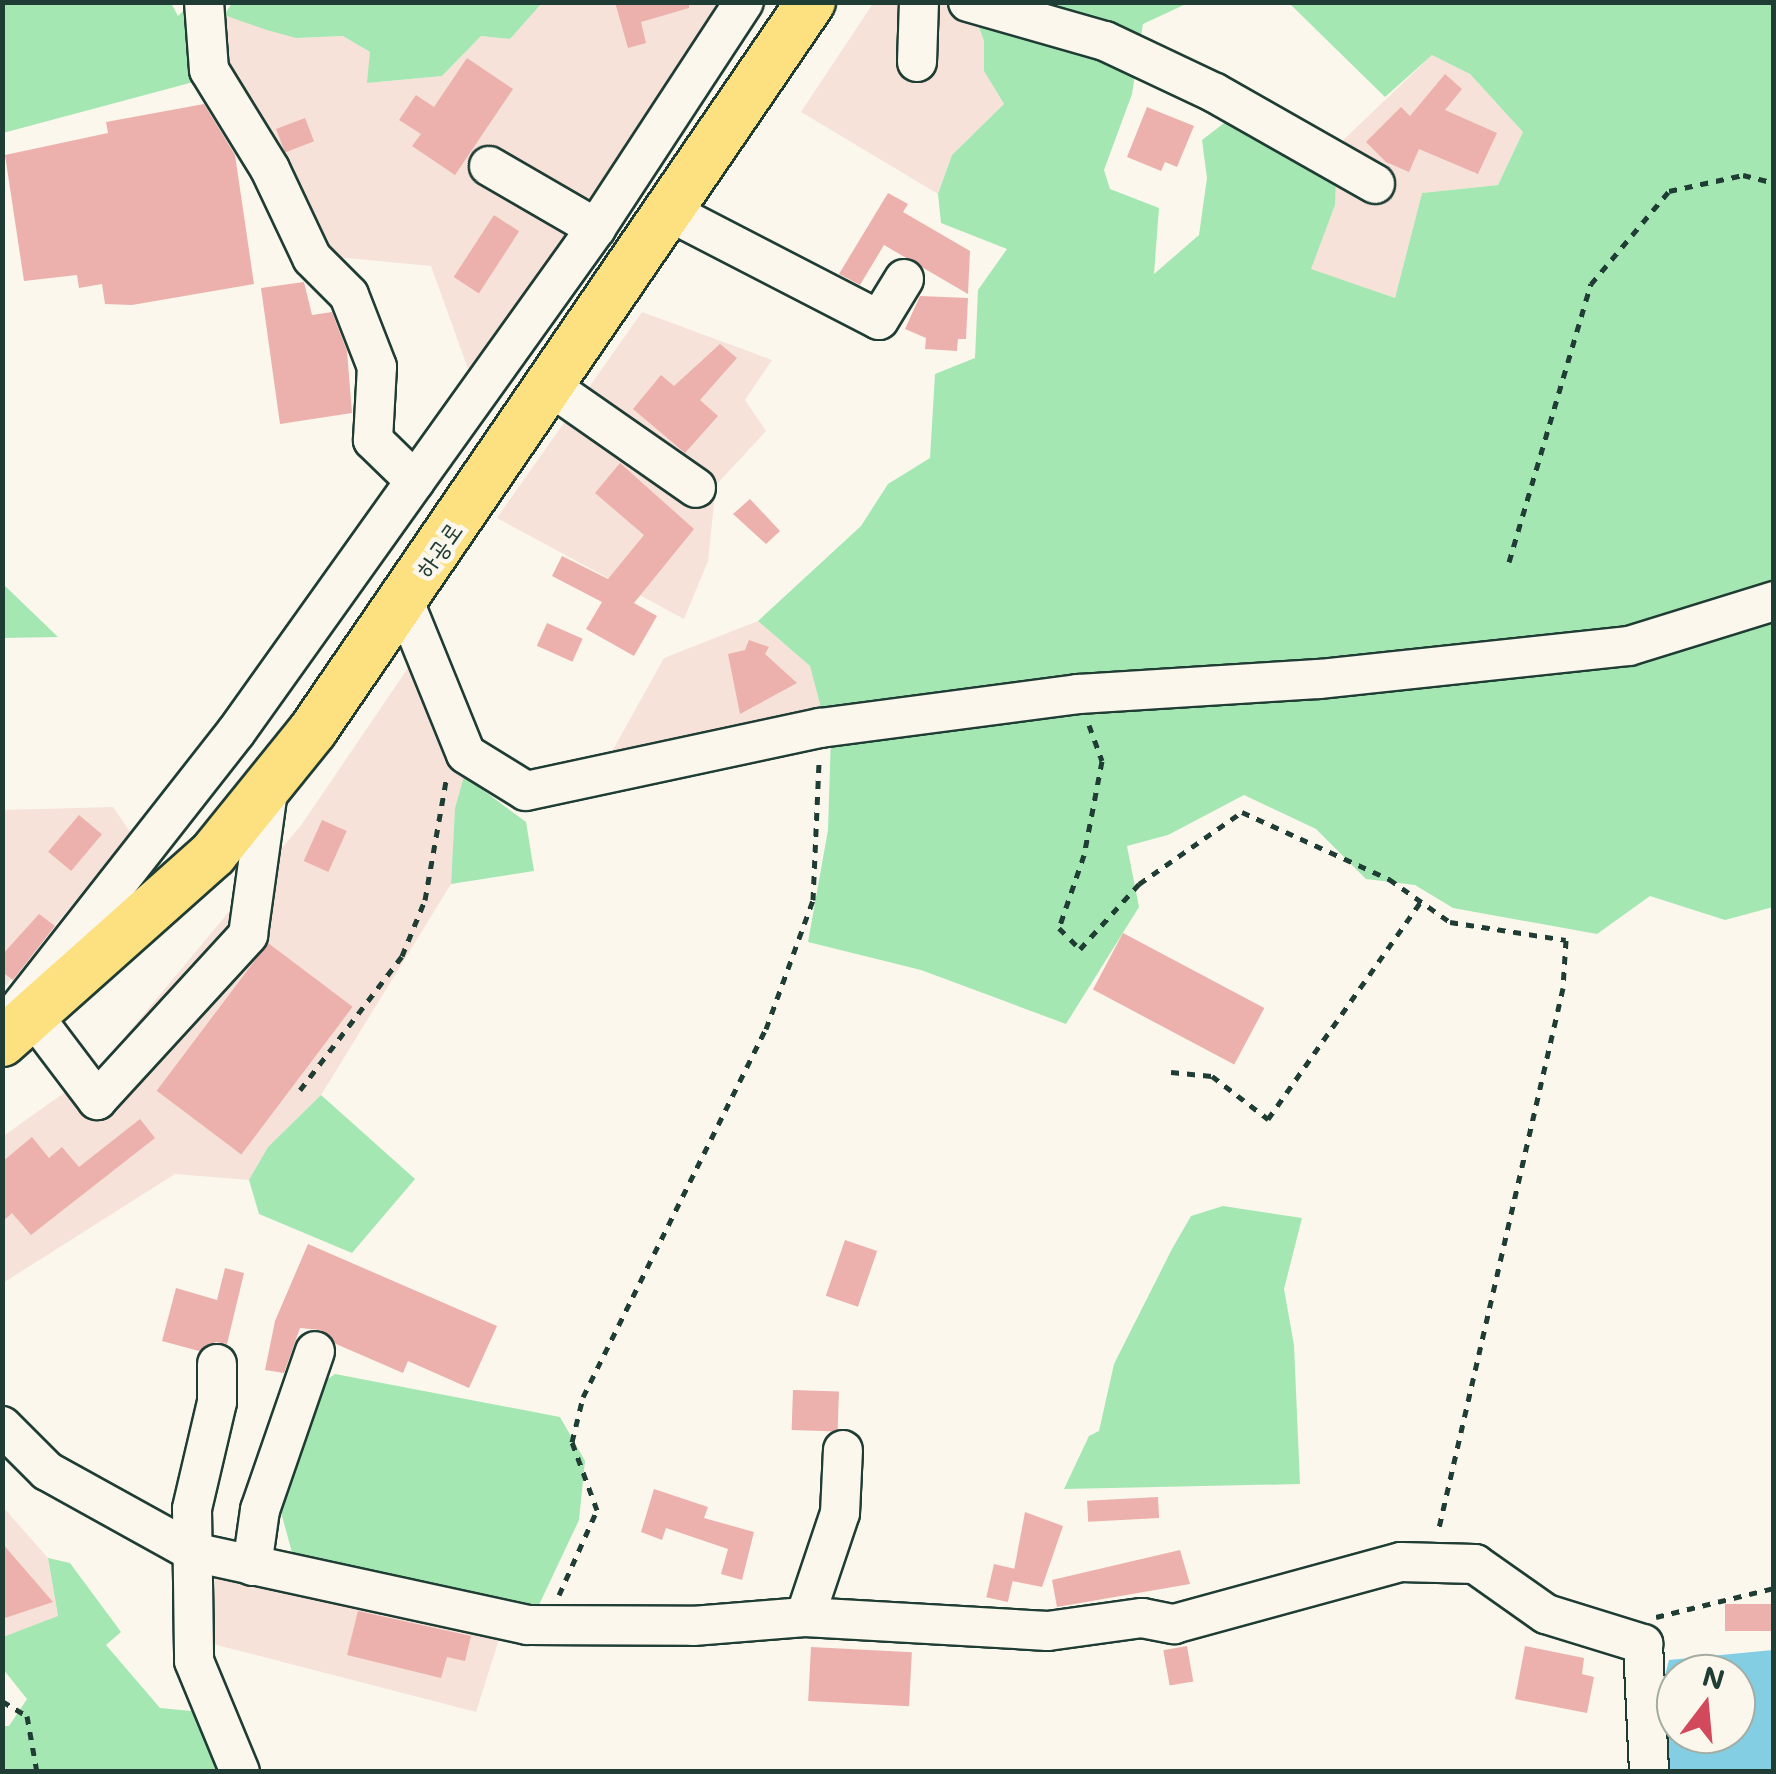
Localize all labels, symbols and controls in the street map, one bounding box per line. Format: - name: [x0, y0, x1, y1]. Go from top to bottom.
- street label: 하공로: [408, 516, 468, 582]
- north arrow: [1656, 1654, 1756, 1754]
- text: N: [1699, 1657, 1729, 1697]

